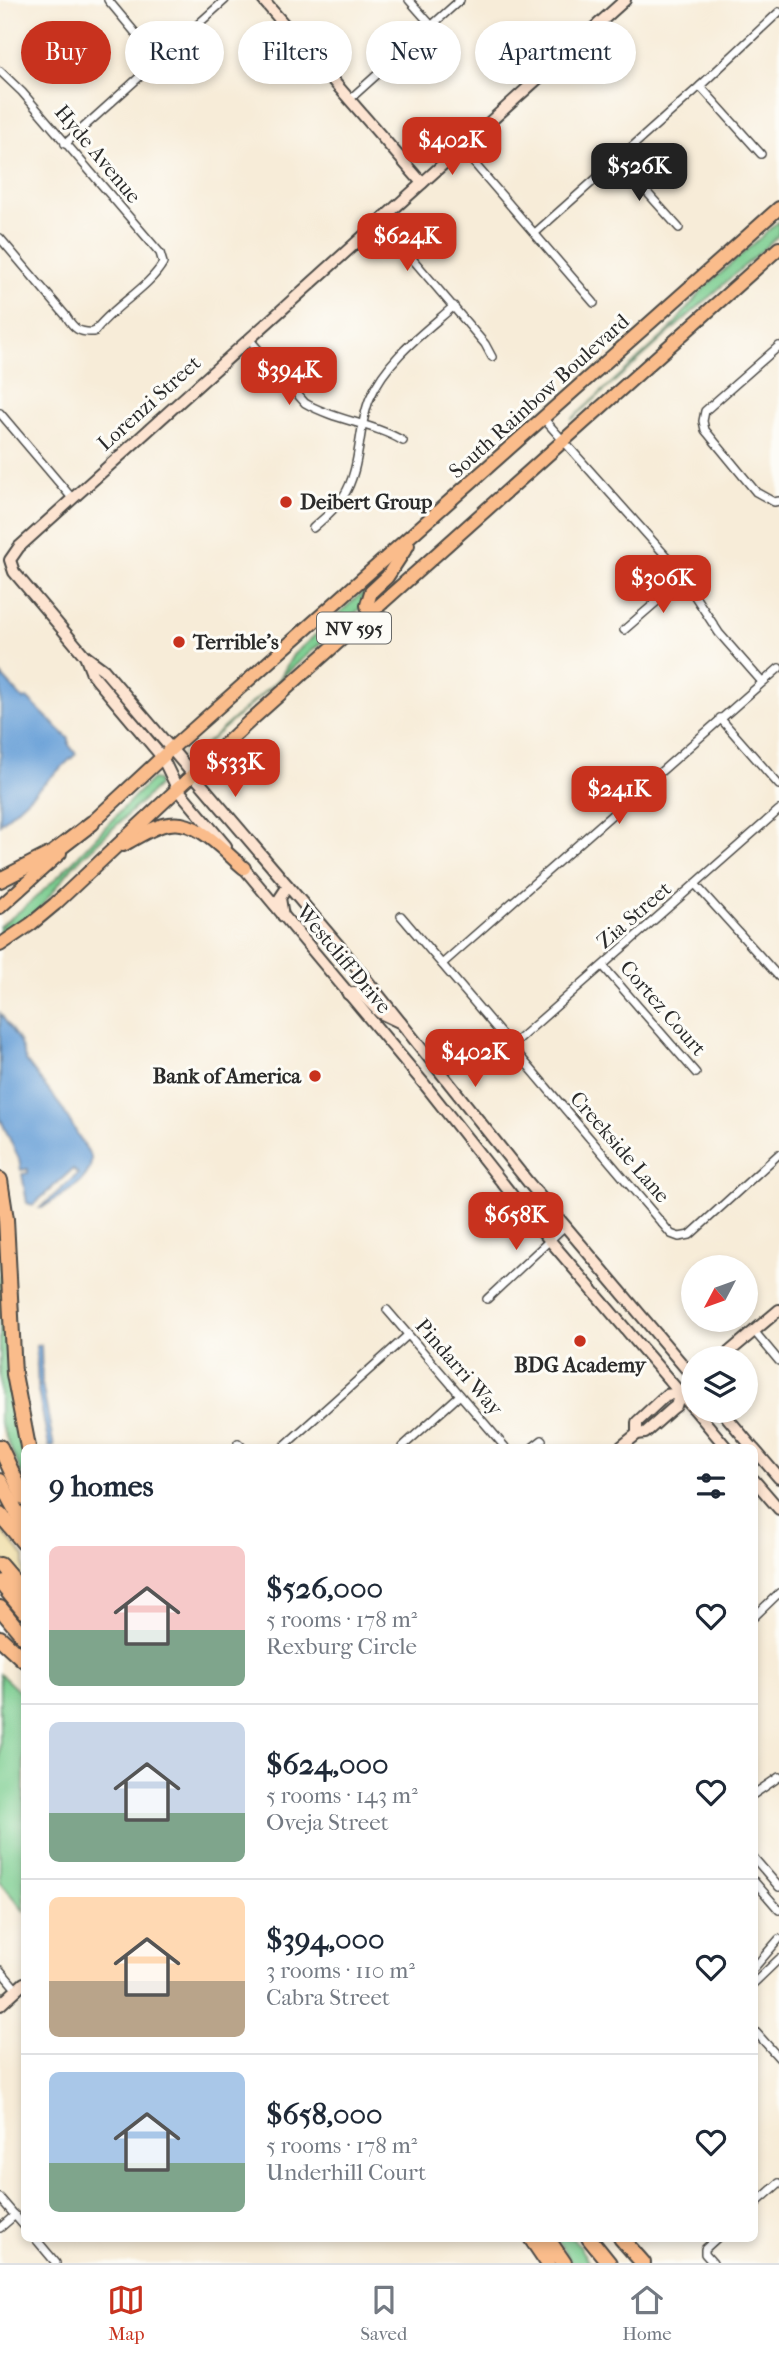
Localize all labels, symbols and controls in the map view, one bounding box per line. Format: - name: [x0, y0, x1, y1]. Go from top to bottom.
- chip: Buy: [21, 21, 111, 84]
- chip: Rent: [125, 21, 224, 84]
- chip: Filters: [238, 21, 352, 84]
- chip: New: [366, 21, 461, 84]
- chip: Apartment: [475, 21, 636, 84]
- street label: Hyde Avenue: [50, 100, 146, 208]
- pin: $402K: [403, 118, 501, 177]
- text: $402K: [418, 126, 486, 153]
- pin: $526K: [590, 144, 688, 203]
- text: $526K: [607, 152, 671, 179]
- pin: $624K: [358, 214, 456, 273]
- text: $624K: [373, 222, 441, 249]
- street label: South Rainbow Boulevard: [444, 308, 634, 483]
- pin: $394K: [240, 348, 338, 407]
- street label: Lorenzi Street: [93, 350, 206, 455]
- text: $394K: [257, 356, 321, 383]
- place label: Deibert Group: [300, 490, 433, 514]
- marker: Deibert Group: [278, 494, 294, 510]
- pin: $306K: [614, 556, 712, 615]
- text: $306K: [631, 564, 695, 591]
- road number: NV 595: [317, 612, 391, 643]
- place label: Terrible's: [192, 630, 279, 654]
- marker: Terrible's: [171, 634, 187, 650]
- pin: $533K: [186, 740, 284, 799]
- text: $533K: [206, 748, 264, 775]
- pin: $241K: [570, 766, 668, 826]
- text: $241K: [588, 775, 651, 802]
- street label: Zia Street: [592, 876, 676, 954]
- street label: Westcliff Drive: [291, 899, 396, 1018]
- street label: Cortez Court: [615, 955, 711, 1061]
- pin: $402K: [426, 1030, 524, 1089]
- text: $402K: [441, 1038, 509, 1065]
- place label: Bank of America: [153, 1064, 302, 1088]
- marker: Bank of America: [307, 1068, 323, 1084]
- street label: Creekside Lane: [565, 1087, 675, 1207]
- pin: $658K: [467, 1192, 565, 1252]
- text: $658K: [484, 1201, 548, 1228]
- north arrow: [681, 1255, 758, 1332]
- map controls: [681, 1255, 758, 1423]
- street label: Pindarri Way: [410, 1314, 508, 1421]
- marker: BDG Academy: [572, 1333, 588, 1349]
- button: layers: [681, 1346, 758, 1423]
- place label: BDG Academy: [514, 1353, 648, 1377]
- icon: filters: [692, 1467, 730, 1505]
- text: 9 homes: [49, 1469, 154, 1504]
- text: $526,000: [266, 1571, 383, 1606]
- icon: home: [105, 1574, 189, 1658]
- icon: heart: [692, 1597, 730, 1635]
- text: 5 rooms · 178 m²: [266, 1606, 417, 1633]
- text: Rexburg Circle: [266, 1633, 417, 1660]
- text: $624,000: [266, 1747, 389, 1782]
- icon: home: [105, 1750, 189, 1834]
- icon: heart: [692, 1773, 730, 1811]
- text: 5 rooms · 143 m²: [266, 1782, 418, 1809]
- text: Oveja Street: [266, 1809, 389, 1836]
- text: $394,000: [266, 1922, 385, 1957]
- icon: home: [105, 1925, 189, 2009]
- icon: heart: [692, 1948, 730, 1986]
- text: 3 rooms · 110 m²: [266, 1957, 415, 1984]
- text: Cabra Street: [266, 1984, 390, 2011]
- text: $658,000: [266, 2097, 383, 2132]
- icon: home: [105, 2100, 189, 2184]
- icon: heart: [692, 2123, 730, 2161]
- text: 5 rooms · 178 m²: [266, 2132, 417, 2159]
- text: Underhill Court: [266, 2159, 426, 2186]
- tab: Map: [107, 2281, 145, 2345]
- tab: Saved: [360, 2281, 407, 2345]
- tab: Home: [622, 2281, 672, 2345]

